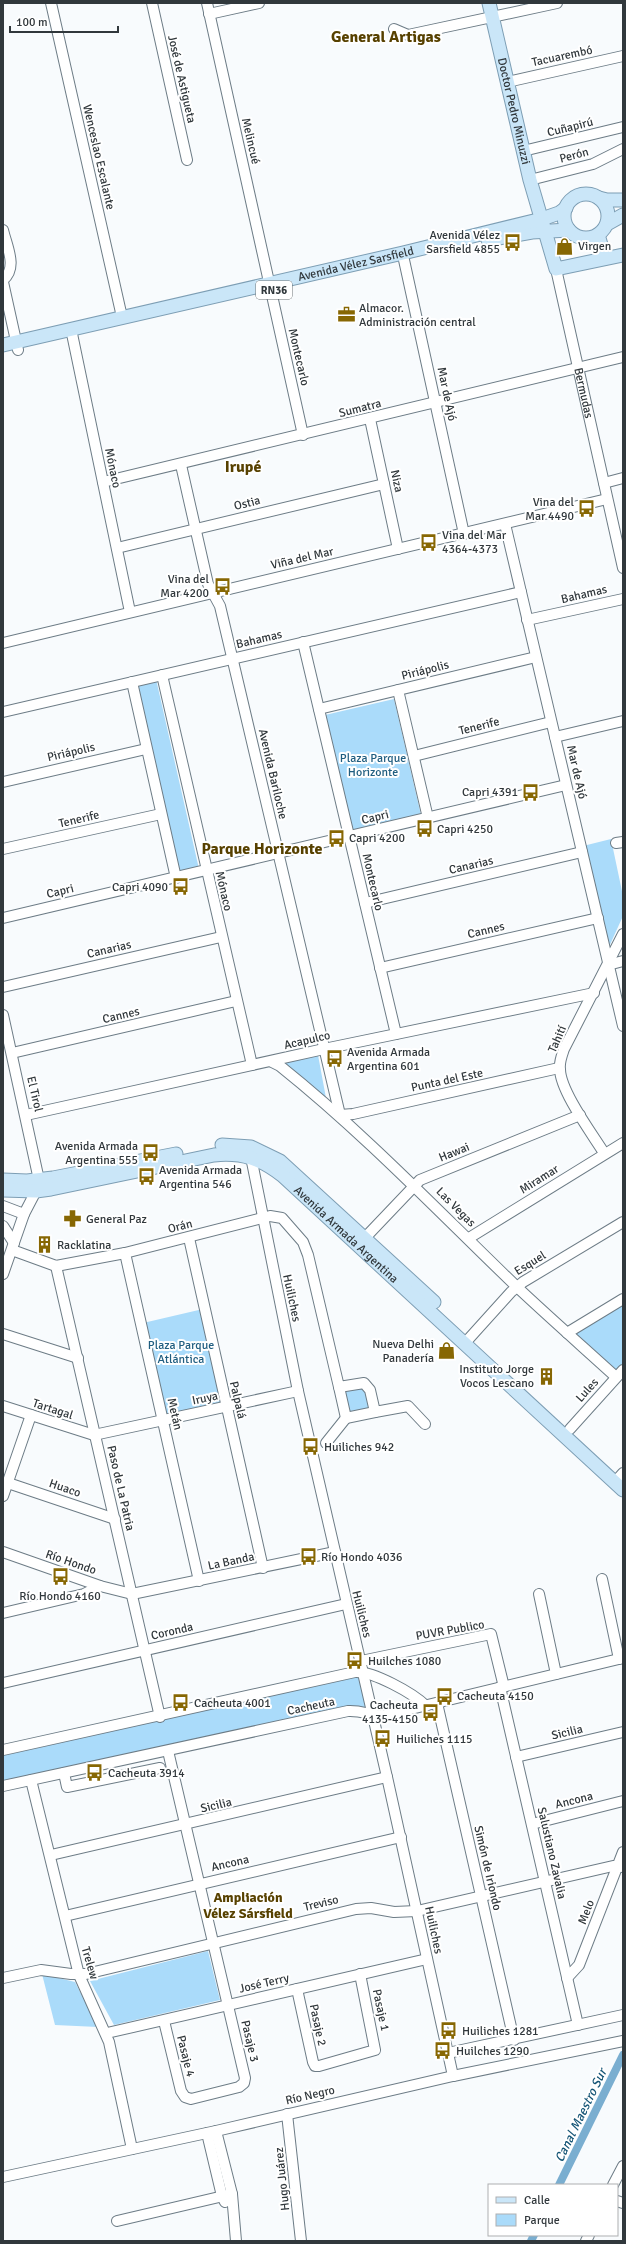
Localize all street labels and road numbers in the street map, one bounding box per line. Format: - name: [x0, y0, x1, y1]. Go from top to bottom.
- street label: José de Astigueta: [164, 34, 199, 125]
- street label: Tacuarembó: [530, 43, 594, 70]
- street label: Doctor Pedro Minuzzi: [494, 56, 533, 166]
- street label: Wenceslao Escalante: [79, 103, 118, 211]
- street label: Cuñapirú: [546, 115, 595, 140]
- street label: Melincué: [238, 116, 263, 166]
- street label: Perón: [558, 144, 590, 167]
- street label: Avenida Vélez Sarsfield: [297, 244, 415, 285]
- road number: RN36: [256, 281, 292, 299]
- street label: Montecarlo: [285, 327, 312, 387]
- street label: Mar de Ajó: [433, 366, 460, 422]
- street label: Bermudas: [570, 366, 596, 420]
- street label: Sumatra: [337, 396, 383, 421]
- street label: Mónaco: [101, 447, 124, 489]
- street label: Niza: [387, 468, 406, 494]
- street label: Ostia: [232, 493, 262, 514]
- street label: Viña del Mar: [269, 544, 336, 573]
- street label: Bahamas: [560, 582, 609, 607]
- street label: Bahamas: [235, 627, 284, 652]
- street label: Piriápolis: [400, 657, 451, 684]
- street label: Tenerife: [457, 714, 501, 739]
- street label: Avenida Bariloche: [255, 727, 290, 821]
- street label: Piriápolis: [46, 740, 96, 765]
- street label: Mar de Ajó: [563, 744, 590, 800]
- street label: Capri: [360, 807, 390, 828]
- street label: Tenerife: [57, 808, 101, 831]
- street label: Montecarlo: [359, 852, 386, 912]
- street label: Canarias: [447, 853, 495, 878]
- street label: Mónaco: [212, 870, 235, 912]
- street label: Capri: [45, 881, 75, 902]
- street label: Cannes: [466, 919, 506, 942]
- street label: Canarias: [85, 937, 133, 962]
- street label: Cannes: [101, 1004, 141, 1027]
- street label: Tahití: [545, 1023, 570, 1055]
- street label: Acapulco: [282, 1028, 332, 1053]
- street label: Punta del Este: [410, 1066, 485, 1095]
- street label: El Tirol: [23, 1075, 46, 1114]
- street label: Hawai: [437, 1140, 472, 1165]
- street label: Miramar: [517, 1161, 562, 1197]
- street label: Avenida Armada Argentina: [291, 1183, 401, 1287]
- street label: Las Vegas: [433, 1184, 479, 1230]
- street label: Orán: [166, 1216, 194, 1237]
- street label: Esquel: [512, 1248, 549, 1279]
- street label: Huiliches: [279, 1273, 304, 1323]
- street label: Lules: [573, 1375, 602, 1405]
- street label: Palpalá: [226, 1380, 249, 1420]
- street label: Iruya: [191, 1388, 219, 1409]
- street label: Tartagal: [31, 1396, 76, 1423]
- street label: Metán: [164, 1397, 185, 1432]
- street label: Paso de La Patria: [103, 1444, 138, 1532]
- street label: Huaco: [47, 1476, 83, 1501]
- street label: Río Hondo: [43, 1547, 98, 1578]
- street label: La Banda: [206, 1549, 256, 1574]
- street label: Huiliches: [348, 1589, 375, 1639]
- street label: PUVR Publico: [414, 1617, 486, 1644]
- street label: Coronda: [150, 1619, 195, 1644]
- street label: Cacheuta: [286, 1694, 336, 1719]
- street label: Sicilia: [550, 1722, 584, 1743]
- street label: Ancona: [554, 1789, 595, 1812]
- street label: Sicilia: [199, 1795, 233, 1816]
- street label: Salustiano Zavalia: [534, 1806, 569, 1900]
- street label: Simón de Iriondo: [470, 1824, 505, 1912]
- street label: Ancona: [210, 1852, 250, 1875]
- street label: Treviso: [302, 1892, 340, 1915]
- street label: Melo: [575, 1898, 598, 1927]
- street label: Huiliches: [421, 1905, 446, 1955]
- street label: Trelew: [78, 1945, 101, 1982]
- street label: José Terry: [237, 1970, 291, 1997]
- street label: Pasaje 1: [369, 1988, 392, 2032]
- street label: Pasaje 2: [306, 2003, 329, 2047]
- street label: Pasaje 3: [237, 2019, 262, 2063]
- street label: Pasaje 4: [173, 2034, 198, 2079]
- street label: Río Negro: [284, 2083, 336, 2108]
- street label: Hugo Juárez: [272, 2147, 293, 2211]

